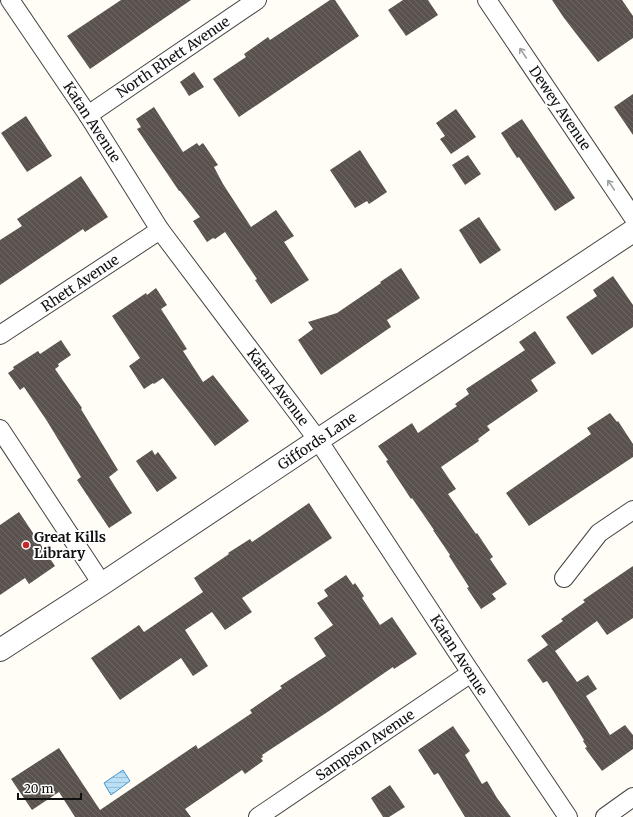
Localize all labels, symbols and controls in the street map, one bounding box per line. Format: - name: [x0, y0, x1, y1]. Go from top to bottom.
- street label: North Rhett Avenue: [113, 12, 233, 102]
- one-way arrow: [519, 48, 527, 59]
- street label: Dewey Avenue: [525, 62, 595, 154]
- street label: Katan Avenue: [59, 78, 125, 166]
- one-way arrow: [607, 179, 615, 190]
- street label: Rhett Avenue: [38, 250, 122, 316]
- street label: Katan Avenue: [243, 345, 313, 429]
- street label: Giffords Lane: [274, 408, 360, 474]
- place label: Great Kills Library: [34, 528, 106, 562]
- marker: Great Kills Library: [21, 540, 31, 550]
- street label: Katan Avenue: [426, 611, 492, 699]
- street label: Sampson Avenue: [312, 705, 418, 785]
- scale bar: [18, 775, 81, 801]
- text: 20 m: [24, 781, 53, 796]

